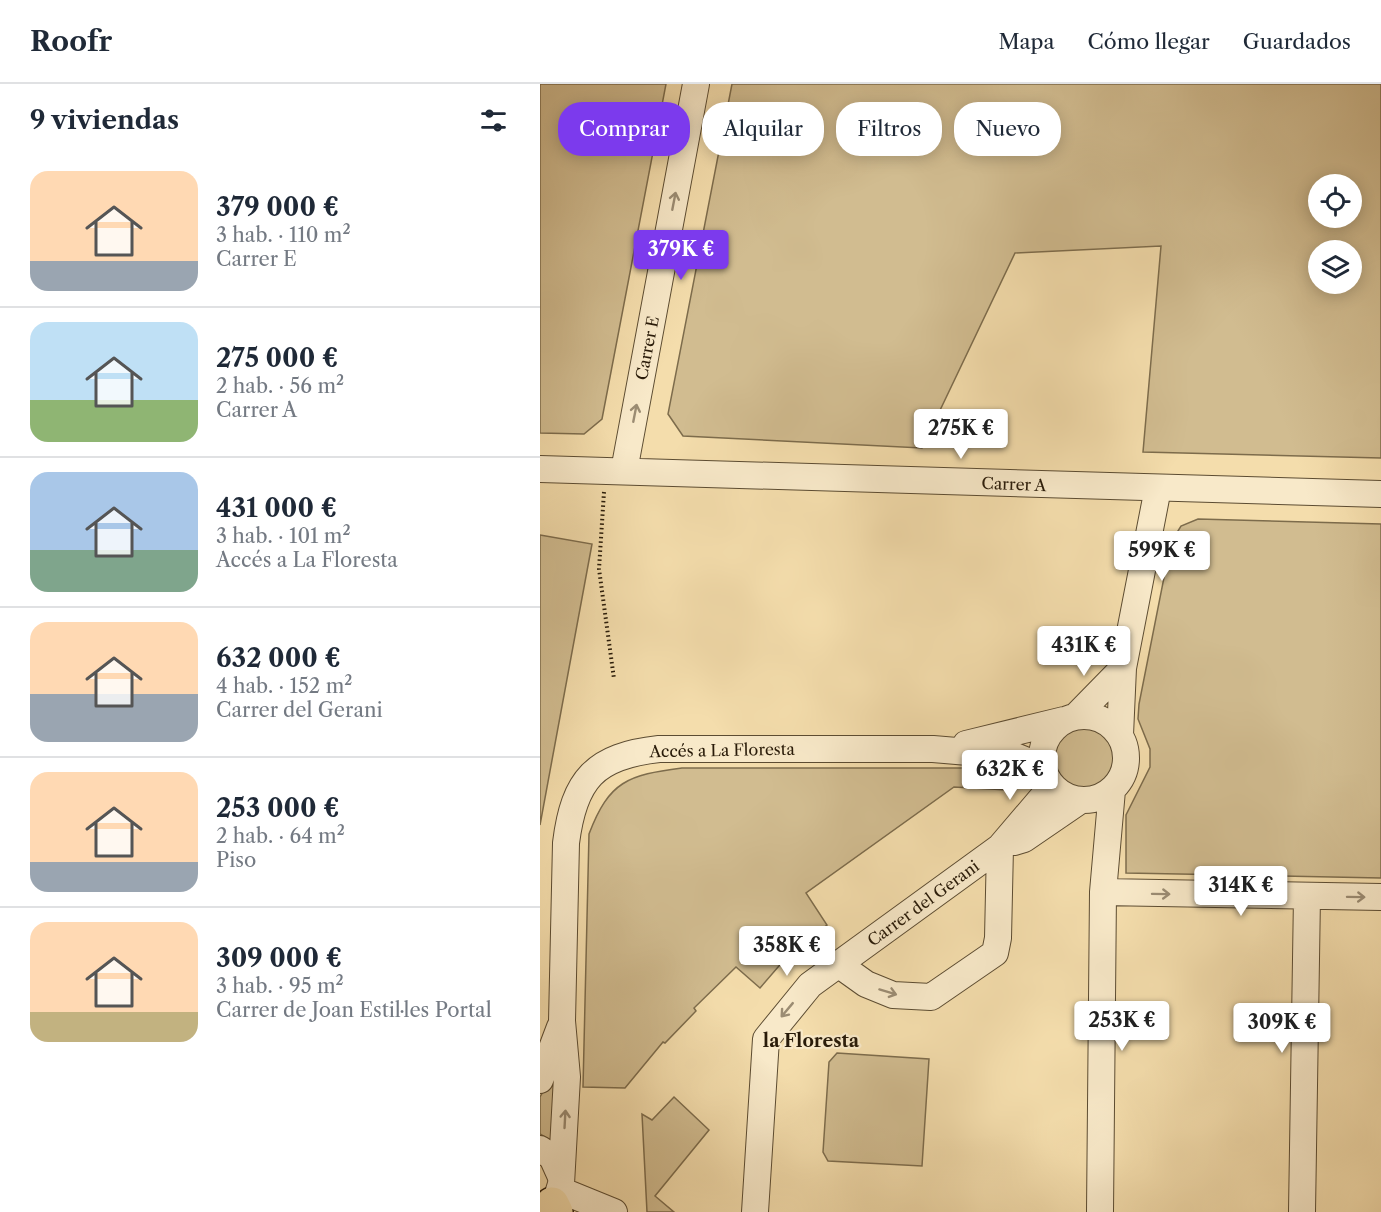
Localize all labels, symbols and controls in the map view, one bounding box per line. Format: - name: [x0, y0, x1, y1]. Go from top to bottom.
- text: Roofr: [30, 24, 112, 58]
- text: Mapa: [998, 29, 1055, 54]
- text: Cómo llegar: [1088, 29, 1210, 54]
- text: Guardados: [1243, 29, 1351, 54]
- chip: Comprar: [558, 102, 690, 156]
- chip: Alquilar: [702, 102, 824, 156]
- chip: Filtros: [836, 102, 942, 156]
- chip: Nuevo: [954, 102, 1061, 156]
- text: 9 viviendas: [30, 104, 179, 136]
- icon: filters: [477, 104, 510, 137]
- map controls: [1308, 174, 1362, 294]
- button: locate: [1308, 174, 1362, 228]
- text: 379 000 €: [216, 191, 339, 223]
- one-way arrow: [669, 192, 680, 211]
- icon: home: [78, 195, 150, 267]
- text: 3 hab. · 110 m²: [216, 223, 351, 247]
- pin: 379K €: [632, 230, 730, 281]
- text: 379K €: [648, 237, 714, 261]
- button: layers: [1308, 240, 1362, 294]
- text: Carrer E: [216, 247, 297, 271]
- street label: Carrer E: [631, 314, 663, 382]
- text: 275 000 €: [216, 342, 338, 374]
- icon: home: [78, 346, 150, 418]
- text: 2 hab. · 56 m²: [216, 374, 344, 398]
- text: Carrer A: [216, 398, 297, 422]
- one-way arrow: [630, 404, 641, 424]
- pin: 275K €: [912, 409, 1010, 460]
- text: 275K €: [928, 416, 994, 440]
- street label: Carrer A: [981, 473, 1048, 495]
- text: 431 000 €: [216, 492, 337, 524]
- icon: home: [78, 496, 150, 568]
- text: 3 hab. · 101 m²: [216, 524, 351, 548]
- pin: 599K €: [1113, 531, 1211, 582]
- text: 599K €: [1128, 538, 1196, 562]
- text: Accés a La Floresta: [216, 548, 398, 572]
- pin: 431K €: [1035, 626, 1133, 677]
- text: 431K €: [1051, 633, 1117, 657]
- text: 632 000 €: [216, 642, 341, 674]
- icon: home: [78, 646, 150, 718]
- text: 4 hab. · 152 m²: [216, 674, 352, 698]
- text: Carrer del Gerani: [216, 698, 383, 722]
- street label: Accés a La Floresta: [648, 739, 795, 761]
- pin: 632K €: [961, 750, 1059, 801]
- text: 632K €: [976, 757, 1044, 781]
- text: 253 000 €: [216, 792, 340, 824]
- icon: home: [78, 796, 150, 868]
- text: 2 hab. · 64 m²: [216, 824, 345, 848]
- text: Piso: [216, 848, 256, 872]
- street label: Carrer del Gerani: [863, 856, 983, 950]
- pin: 314K €: [1192, 866, 1290, 917]
- text: 314K €: [1208, 873, 1274, 897]
- one-way arrow: [1150, 888, 1170, 899]
- one-way arrow: [1345, 891, 1365, 903]
- pin: 358K €: [738, 926, 836, 977]
- text: 358K €: [753, 933, 821, 957]
- text: 309 000 €: [216, 942, 342, 974]
- icon: home: [78, 946, 150, 1018]
- text: 3 hab. · 95 m²: [216, 974, 344, 998]
- one-way arrow: [879, 987, 898, 998]
- text: Carrer de Joan Estil·les Portal: [216, 998, 492, 1022]
- pin: 253K €: [1073, 1001, 1171, 1052]
- one-way arrow: [780, 1002, 794, 1017]
- pin: 309K €: [1233, 1003, 1331, 1054]
- text: 253K €: [1088, 1008, 1156, 1032]
- text: 309K €: [1247, 1010, 1317, 1034]
- district label: la Floresta: [763, 1030, 860, 1052]
- one-way arrow: [559, 1110, 570, 1129]

